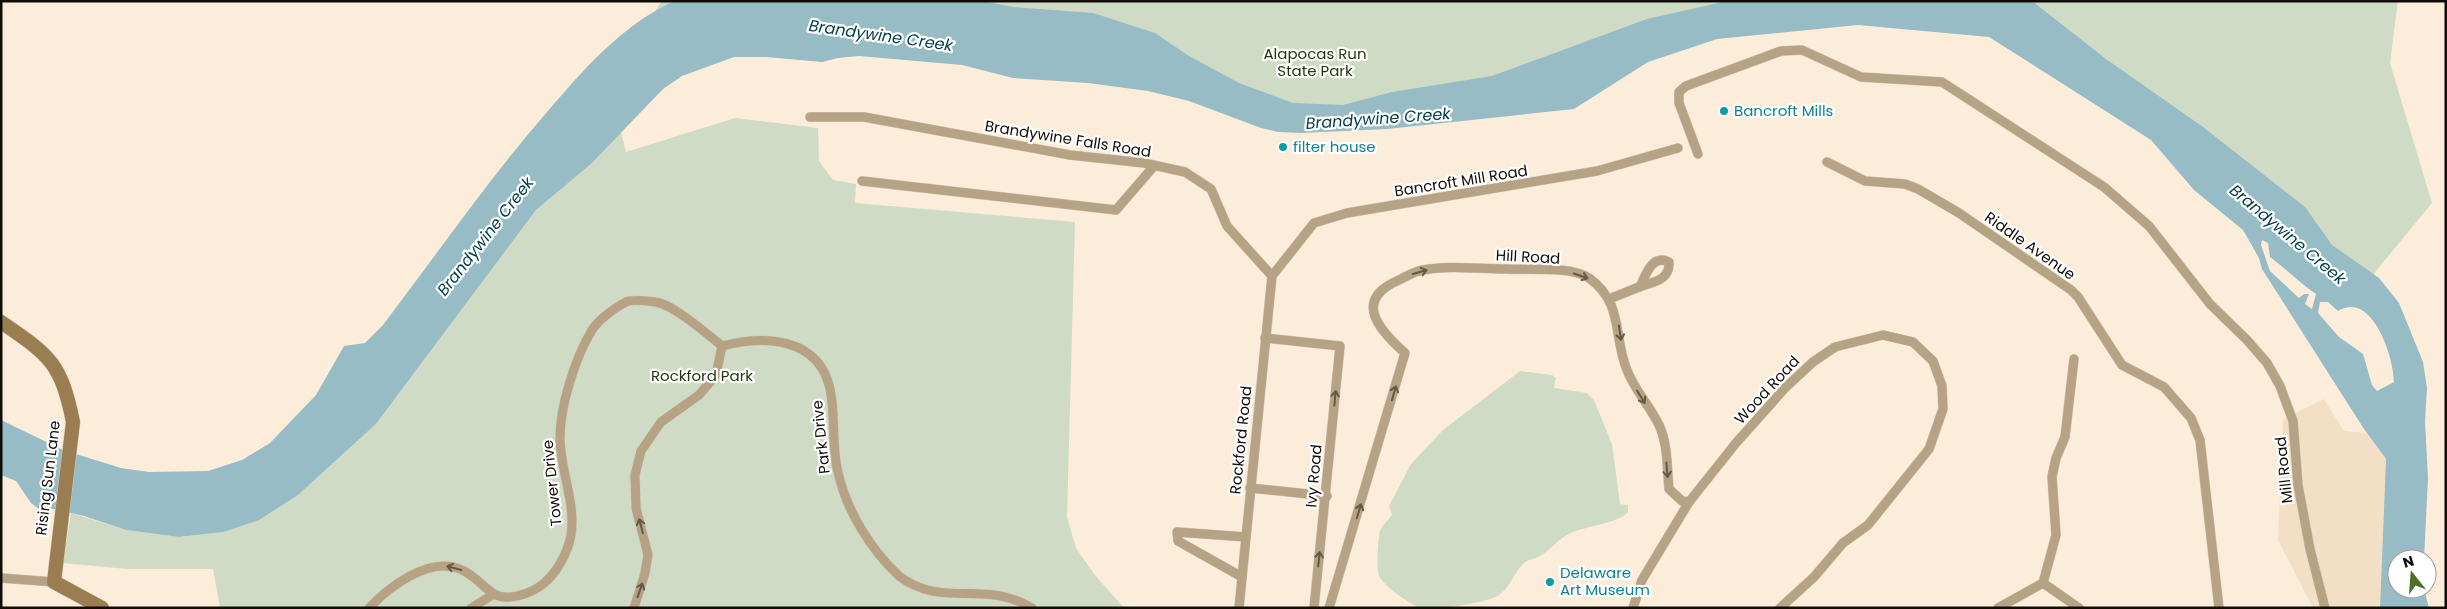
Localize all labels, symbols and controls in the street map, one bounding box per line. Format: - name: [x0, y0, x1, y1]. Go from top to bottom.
- water label: Brandywine Creek: [808, 14, 955, 57]
- park label: Alapocas Run State Park: [1263, 43, 1367, 81]
- place label: Bancroft Mills: [1734, 100, 1834, 121]
- water label: Brandywine Creek: [1305, 102, 1452, 135]
- marker: Bancroft Mills: [1718, 105, 1730, 117]
- street label: Brandywine Falls Road: [984, 115, 1153, 162]
- place label: filter house: [1293, 136, 1376, 157]
- marker: filter house: [1277, 141, 1289, 153]
- street label: Bancroft Mill Road: [1393, 160, 1529, 201]
- water label: Brandywine Creek: [432, 171, 540, 301]
- water label: Brandywine Creek: [2225, 179, 2351, 290]
- street label: Riddle Avenue: [1981, 206, 2080, 285]
- street label: Hill Road: [1495, 244, 1561, 269]
- one-way arrow: [1412, 266, 1428, 276]
- one-way arrow: [1573, 272, 1589, 281]
- one-way arrow: [1615, 324, 1625, 340]
- street label: Wood Road: [1729, 351, 1804, 429]
- park label: Rockford Park: [651, 365, 753, 386]
- street label: Rockford Road: [1224, 385, 1257, 495]
- one-way arrow: [1389, 385, 1399, 401]
- one-way arrow: [1330, 390, 1340, 406]
- one-way arrow: [1636, 390, 1646, 404]
- street label: Park Drive: [806, 399, 835, 475]
- street label: Rising Sun Lane: [30, 419, 65, 537]
- street label: Mill Road: [2270, 436, 2297, 504]
- street label: Tower Drive: [537, 439, 566, 527]
- street label: Ivy Road: [1300, 443, 1327, 509]
- one-way arrow: [1662, 461, 1672, 477]
- one-way arrow: [1354, 503, 1364, 519]
- one-way arrow: [636, 518, 646, 534]
- north arrow: [2387, 549, 2437, 599]
- text: N: [2400, 550, 2416, 573]
- one-way arrow: [1315, 552, 1324, 568]
- place label: Delaware Art Museum: [1560, 562, 1650, 600]
- one-way arrow: [446, 563, 462, 572]
- marker: Delaware Art Museum: [1544, 576, 1556, 588]
- one-way arrow: [635, 583, 645, 599]

